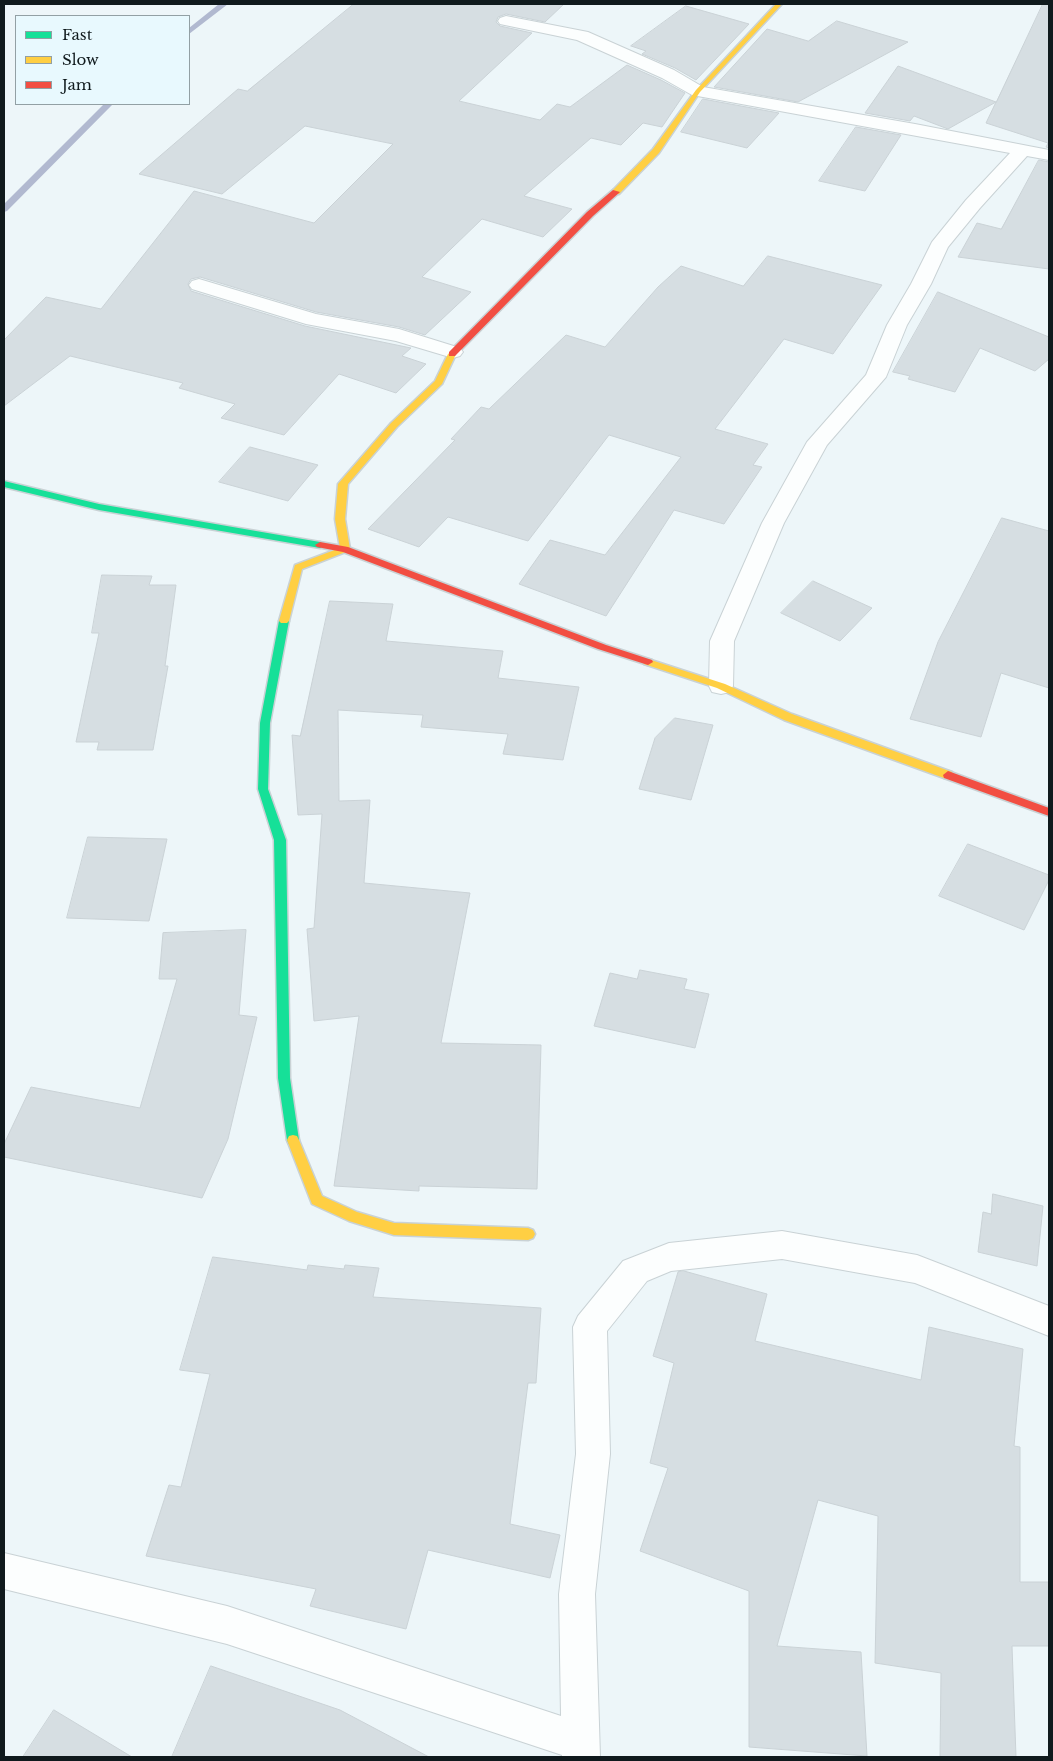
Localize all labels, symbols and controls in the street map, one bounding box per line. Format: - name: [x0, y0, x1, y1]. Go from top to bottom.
- legend: [15, 15, 190, 105]
- text: Fast: [62, 25, 92, 44]
- text: Slow: [62, 50, 99, 69]
- text: Jam: [62, 75, 92, 94]

